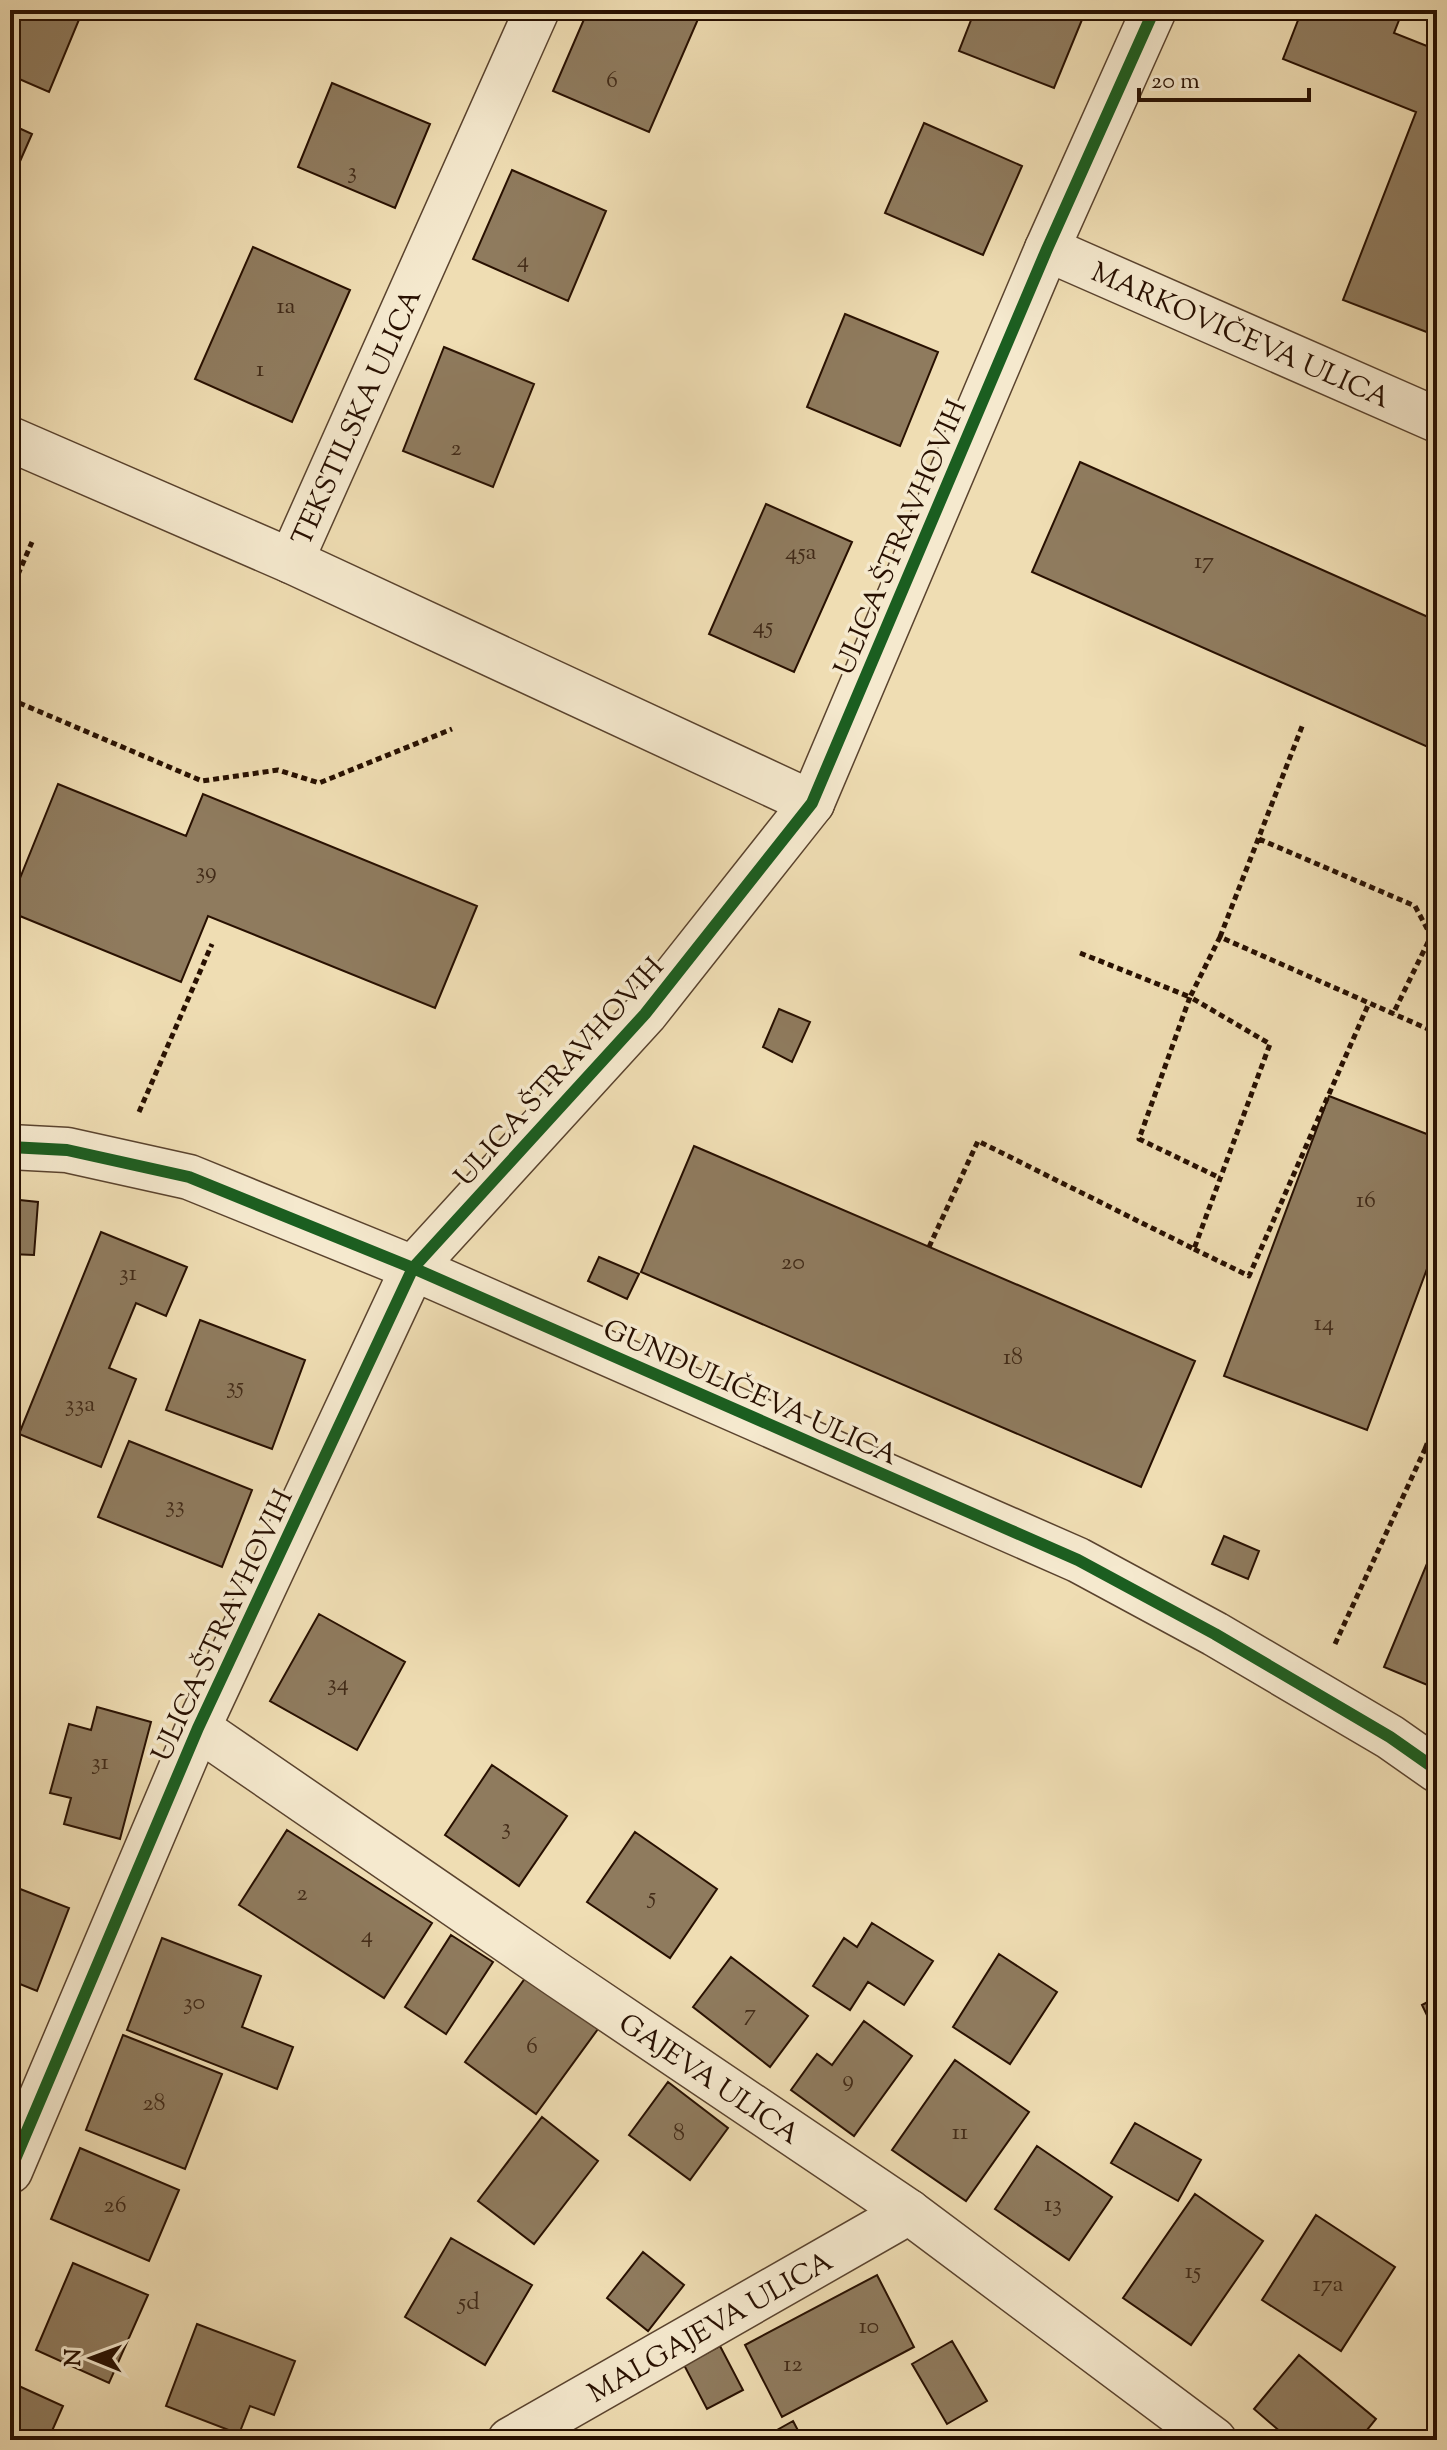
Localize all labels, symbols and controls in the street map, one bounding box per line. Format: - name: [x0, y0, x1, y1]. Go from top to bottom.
- scale bar: [1139, 52, 1309, 102]
- house number: 6: [606, 64, 618, 98]
- text: 20 m: [1151, 65, 1200, 99]
- house number: 3: [347, 155, 357, 189]
- house number: 4: [517, 244, 529, 278]
- street label: MARKOVIČEVA ULICA: [1084, 254, 1396, 420]
- street label: TEKSTILSKA ULICA: [283, 283, 433, 553]
- house number: 1a: [276, 290, 296, 324]
- house number: 1: [256, 353, 264, 387]
- street label: ULICA ŠTRAVHOVIH: [826, 394, 978, 682]
- house number: 2: [450, 432, 462, 466]
- house number: 45a: [785, 536, 817, 570]
- house number: 17: [1194, 545, 1214, 579]
- house number: 45: [753, 610, 773, 644]
- house number: 39: [195, 855, 217, 889]
- street label: ULICA ŠTRAVHOVIH: [446, 950, 674, 1196]
- house number: 16: [1356, 1184, 1376, 1218]
- house number: 20: [781, 1246, 805, 1280]
- house number: 31: [119, 1257, 137, 1291]
- house number: 14: [1314, 1307, 1334, 1341]
- street label: GUNDULIČEVA ULICA: [596, 1311, 904, 1477]
- house number: 18: [1003, 1341, 1023, 1375]
- house number: 35: [226, 1370, 244, 1404]
- house number: 33a: [65, 1388, 95, 1422]
- street label: ULICA ŠTRAVHOVIH: [143, 1484, 304, 1769]
- house number: 33: [165, 1489, 185, 1523]
- house number: 34: [327, 1667, 349, 1701]
- house number: 31: [91, 1746, 109, 1780]
- house number: 3: [501, 1811, 511, 1845]
- house number: 2: [296, 1877, 308, 1911]
- house number: 5: [646, 1880, 656, 1914]
- house number: 4: [361, 1919, 373, 1953]
- house number: 30: [183, 1986, 205, 2020]
- house number: 7: [744, 1997, 756, 2031]
- street label: GAJEVA ULICA: [610, 2005, 807, 2156]
- house number: 6: [526, 2030, 538, 2064]
- house number: 9: [842, 2063, 854, 2097]
- house number: 28: [142, 2087, 166, 2121]
- house number: 11: [952, 2116, 968, 2150]
- house number: 8: [673, 2117, 685, 2151]
- house number: 13: [1044, 2188, 1062, 2222]
- house number: 26: [103, 2189, 127, 2223]
- street label: MALGAJEVA ULICA: [581, 2243, 841, 2414]
- house number: 15: [1185, 2255, 1201, 2289]
- house number: 17a: [1312, 2268, 1344, 2302]
- house number: 5d: [456, 2286, 480, 2320]
- house number: 10: [859, 2310, 879, 2344]
- north arrow: [52, 2318, 132, 2398]
- text: N: [59, 2348, 91, 2367]
- house number: 12: [783, 2348, 803, 2382]

